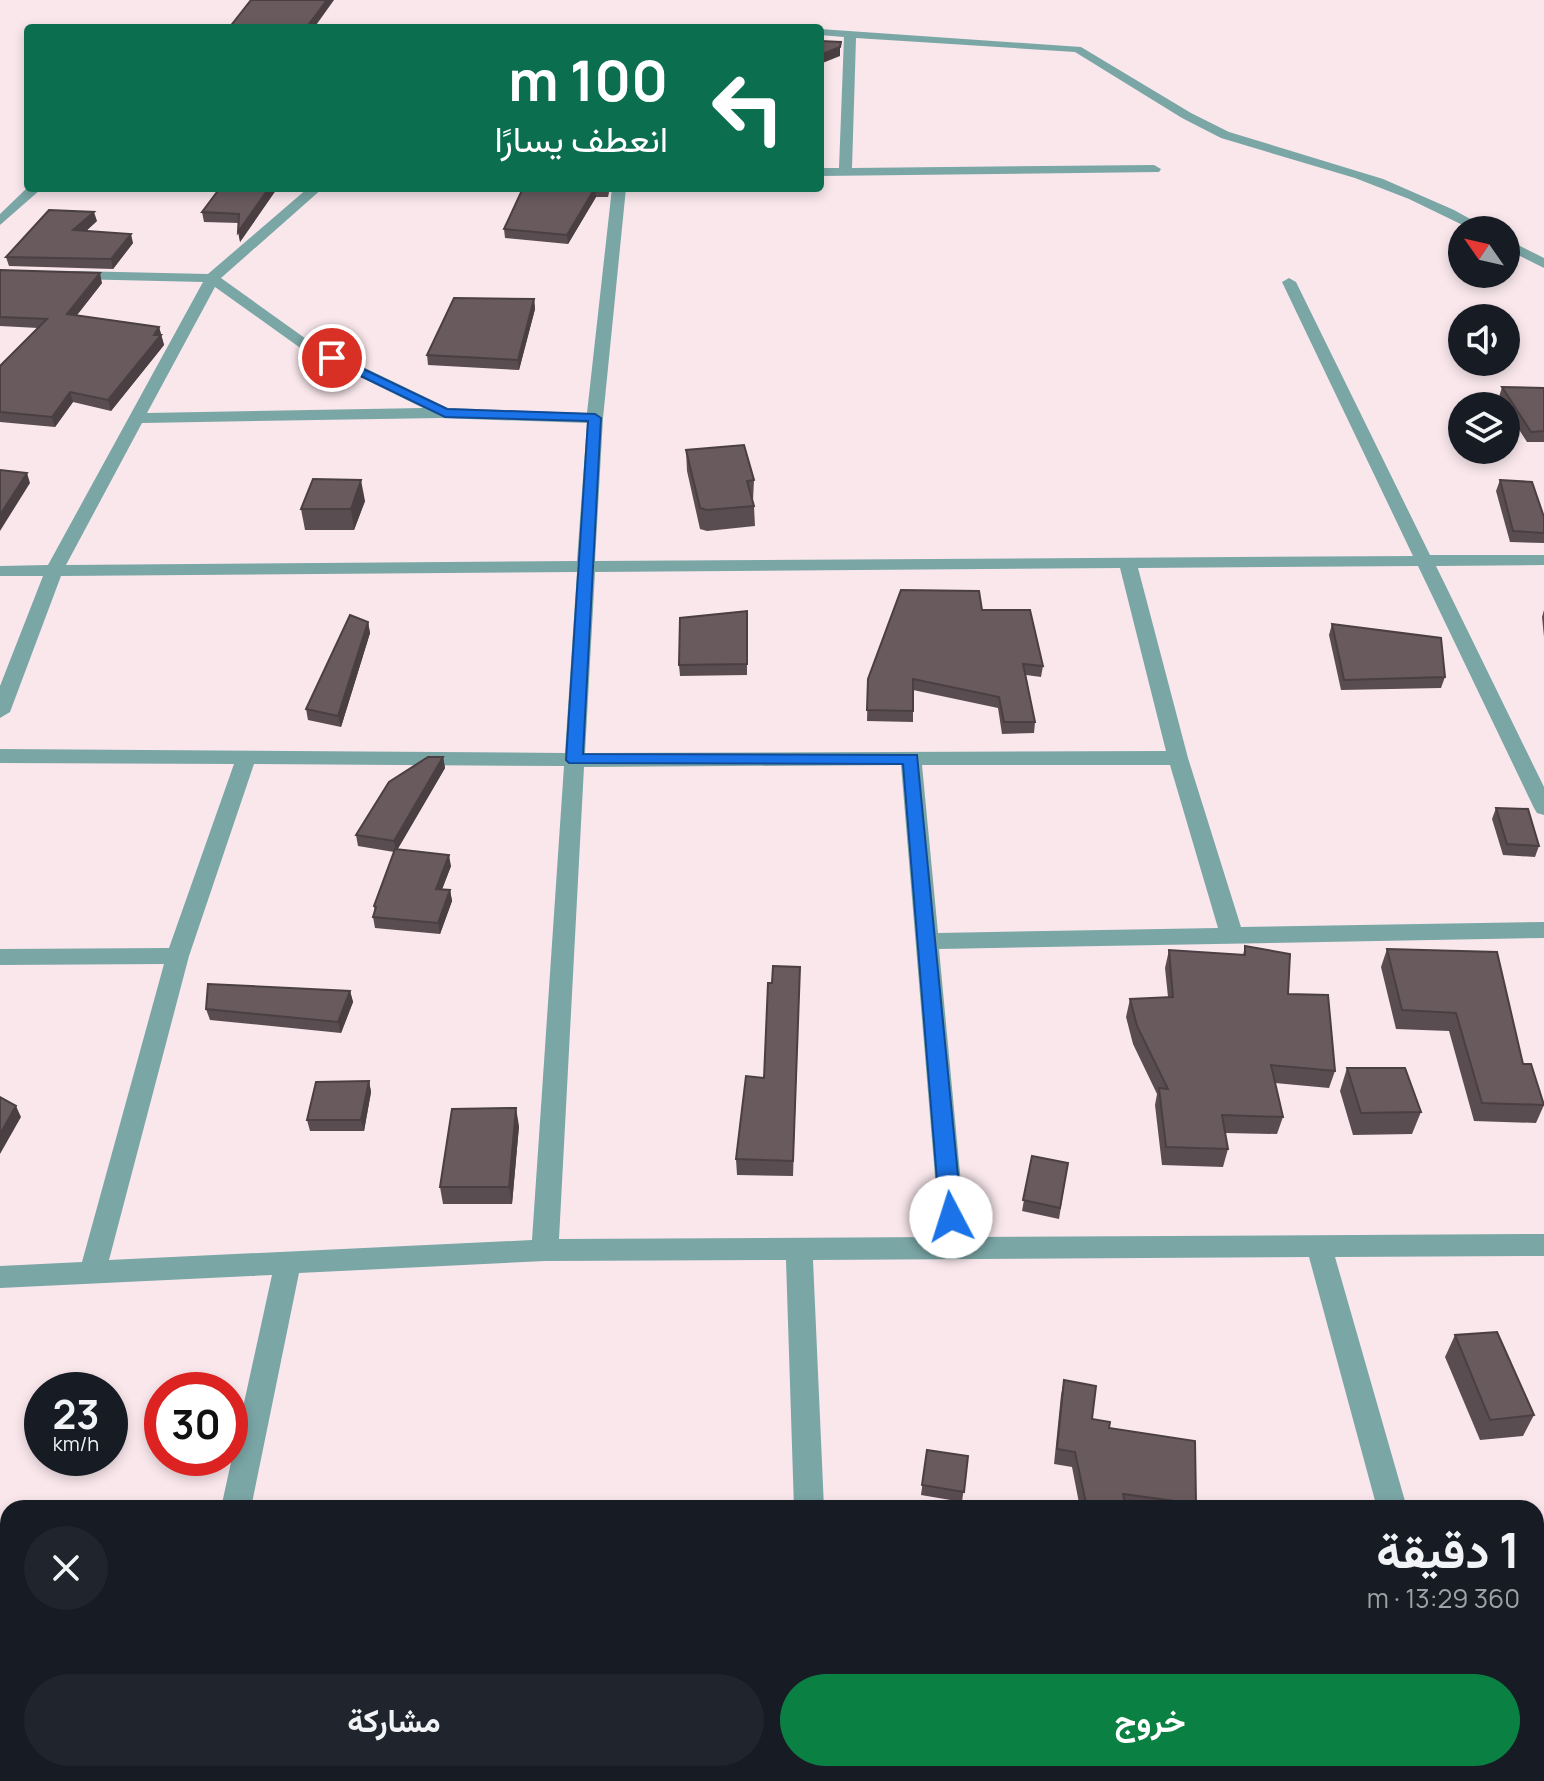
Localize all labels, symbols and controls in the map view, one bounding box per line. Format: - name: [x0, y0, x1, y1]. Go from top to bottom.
- text: 100 m: [508, 41, 668, 118]
- icon: left: [696, 56, 800, 160]
- text: انعطف يسارًا: [495, 114, 668, 163]
- north arrow: [1448, 216, 1520, 288]
- map controls: [1448, 216, 1520, 464]
- button: sound: [1448, 304, 1520, 376]
- pin: [298, 324, 366, 392]
- icon: arrive: [310, 336, 354, 380]
- button: layers: [1448, 392, 1520, 464]
- position arrow: [909, 1175, 993, 1259]
- speed limit sign: 30: [144, 1372, 248, 1476]
- text: 23: [52, 1386, 100, 1441]
- text: km/h: [53, 1430, 99, 1457]
- text: 1 دقيقة: [1376, 1517, 1520, 1582]
- button: close: [24, 1526, 108, 1610]
- text: 360 m · 13:29: [1367, 1580, 1520, 1616]
- button: مشاركة: [24, 1674, 764, 1766]
- button: خروج: [780, 1674, 1520, 1766]

